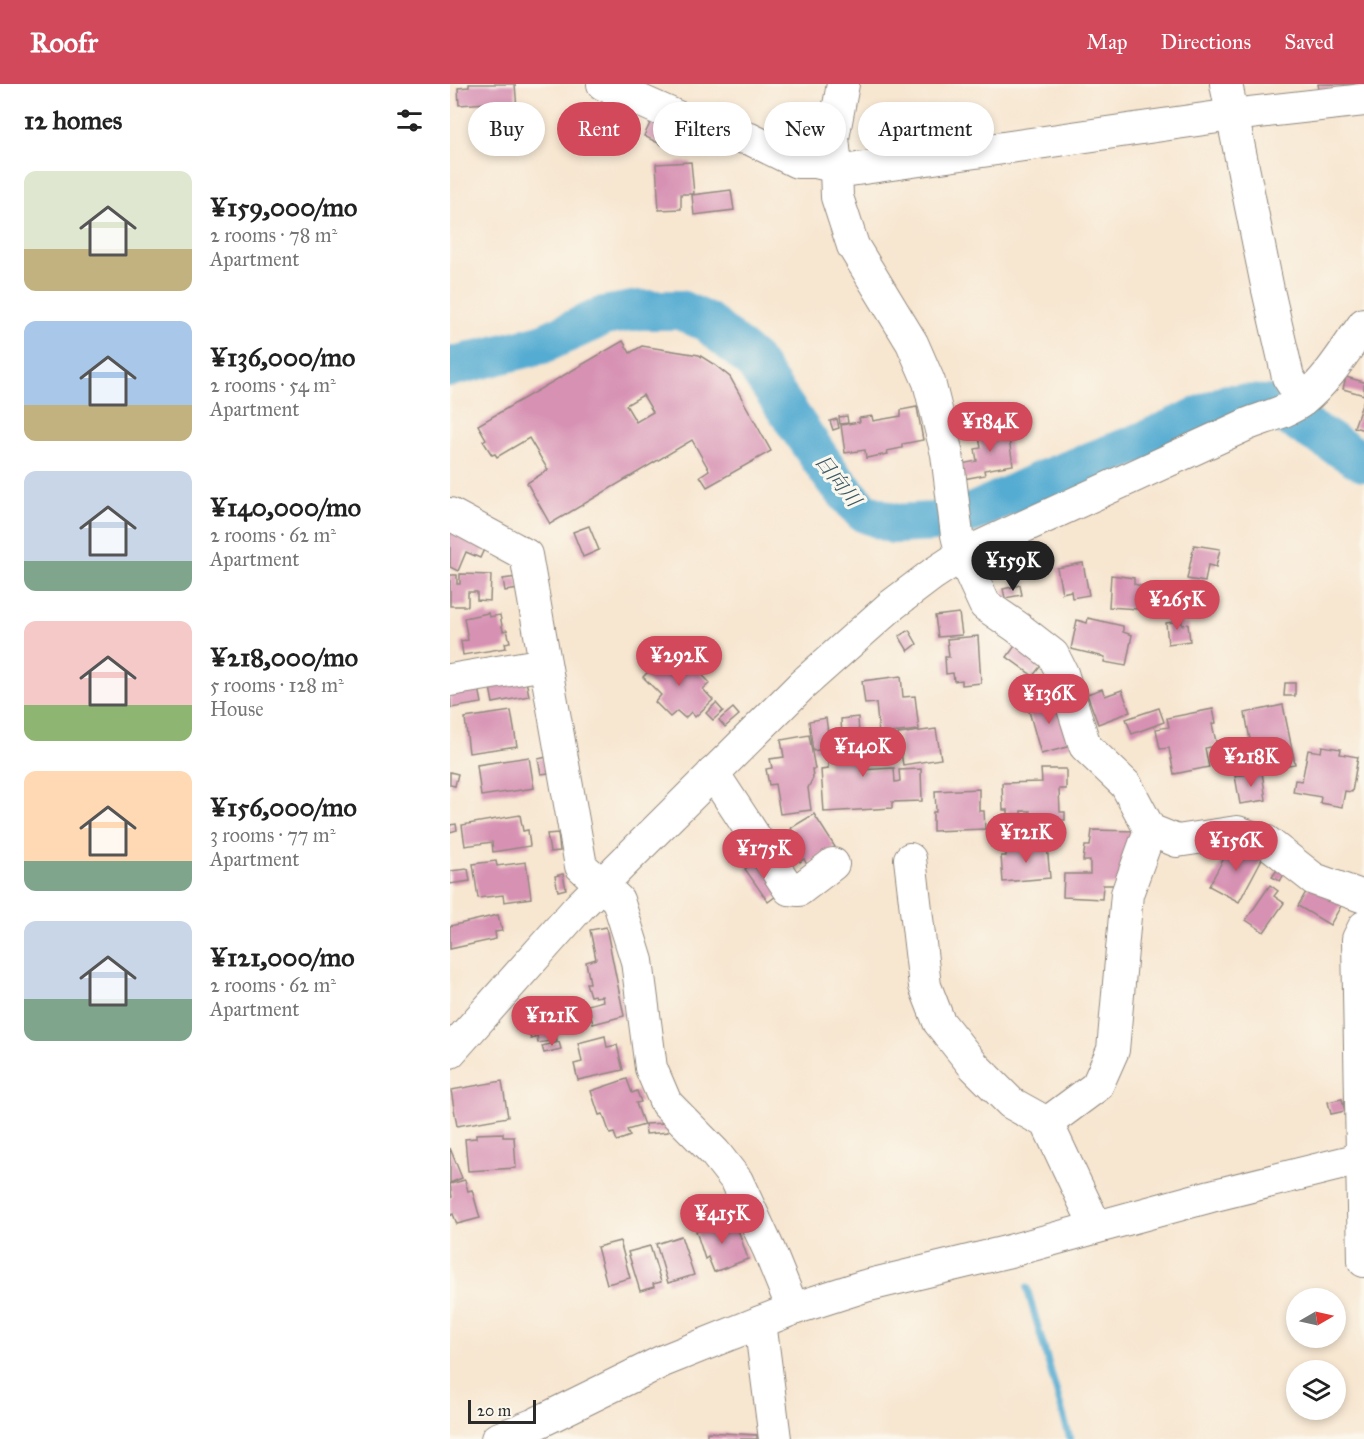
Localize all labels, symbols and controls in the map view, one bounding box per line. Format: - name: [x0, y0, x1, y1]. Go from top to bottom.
- text: Roofr: [30, 25, 98, 60]
- text: Map: [1087, 29, 1128, 55]
- text: Directions: [1161, 29, 1251, 55]
- text: Saved: [1284, 29, 1334, 55]
- chip: Buy: [468, 102, 545, 156]
- chip: Rent: [557, 102, 641, 156]
- chip: Filters: [653, 102, 752, 156]
- chip: New: [764, 102, 846, 156]
- chip: Apartment: [858, 102, 994, 156]
- text: 12 homes: [24, 104, 122, 136]
- icon: filters: [393, 104, 426, 137]
- text: ¥159,000/mo: [210, 191, 357, 223]
- icon: home: [72, 195, 144, 267]
- text: 2 rooms · 78 m²: [210, 223, 337, 247]
- text: Apartment: [210, 247, 299, 271]
- text: ¥136,000/mo: [210, 341, 355, 373]
- icon: home: [72, 345, 144, 417]
- text: 2 rooms · 54 m²: [210, 373, 336, 397]
- text: Apartment: [210, 397, 299, 421]
- pin: ¥184K: [948, 402, 1032, 453]
- text: ¥184K: [961, 409, 1019, 433]
- water label: 日向川: [810, 449, 867, 513]
- text: ¥140,000/mo: [210, 491, 361, 523]
- icon: home: [72, 495, 144, 567]
- text: 2 rooms · 62 m²: [210, 523, 336, 547]
- pin: ¥159K: [971, 541, 1055, 592]
- text: Apartment: [210, 547, 299, 571]
- text: ¥159K: [985, 548, 1041, 572]
- pin: ¥265K: [1135, 580, 1219, 631]
- text: ¥265K: [1149, 587, 1205, 611]
- pin: ¥292K: [637, 636, 721, 687]
- text: ¥218,000/mo: [210, 641, 358, 673]
- text: ¥292K: [650, 643, 708, 667]
- icon: home: [72, 645, 144, 717]
- text: 5 rooms · 128 m²: [210, 673, 344, 697]
- pin: ¥136K: [1007, 674, 1091, 725]
- text: ¥136K: [1022, 681, 1076, 705]
- text: House: [210, 697, 264, 721]
- pin: ¥140K: [821, 727, 905, 778]
- text: ¥140K: [834, 734, 892, 758]
- pin: ¥218K: [1209, 737, 1293, 788]
- text: ¥218K: [1223, 744, 1279, 768]
- text: ¥156,000/mo: [210, 791, 357, 823]
- icon: home: [72, 795, 144, 867]
- pin: ¥121K: [984, 813, 1068, 864]
- text: ¥121K: [1000, 820, 1053, 844]
- pin: ¥156K: [1194, 821, 1278, 872]
- text: 3 rooms · 77 m²: [210, 823, 335, 847]
- text: ¥156K: [1209, 828, 1263, 852]
- pin: ¥175K: [722, 829, 806, 880]
- text: ¥175K: [736, 836, 792, 860]
- text: Apartment: [210, 847, 299, 871]
- text: ¥121,000/mo: [210, 941, 355, 973]
- icon: home: [72, 945, 144, 1017]
- text: 2 rooms · 62 m²: [210, 973, 336, 997]
- pin: ¥121K: [510, 996, 594, 1047]
- text: Apartment: [210, 997, 299, 1021]
- text: ¥121K: [526, 1003, 579, 1027]
- pin: ¥415K: [680, 1194, 764, 1245]
- text: ¥415K: [694, 1201, 750, 1225]
- north arrow: [1286, 1288, 1346, 1348]
- map controls: [1286, 1288, 1346, 1420]
- button: layers: [1286, 1360, 1346, 1420]
- scale bar: [468, 1397, 536, 1424]
- text: 20 m: [477, 1401, 511, 1420]

